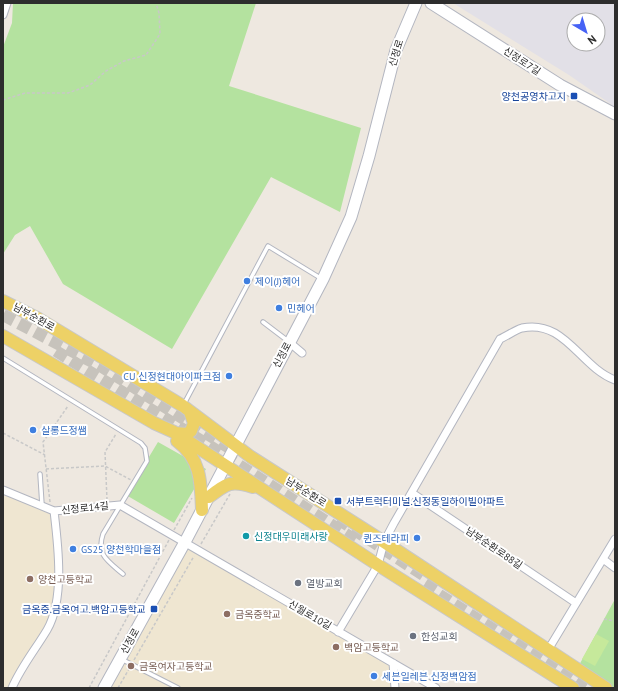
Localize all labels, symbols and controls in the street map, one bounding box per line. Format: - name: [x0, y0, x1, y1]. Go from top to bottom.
- north arrow: [566, 12, 606, 52]
- text: N: [585, 32, 599, 48]
- street label: 신정로: [386, 38, 406, 68]
- street label: 신정로7길: [501, 44, 543, 78]
- place label: 양천공영차고지: [502, 90, 566, 103]
- marker: 양천공영차고지: [569, 91, 579, 101]
- place label: 제이(J)헤어: [255, 275, 300, 288]
- marker: 제이(J)헤어: [242, 276, 252, 286]
- street label: 남부순환로: [11, 300, 57, 334]
- place label: 민헤어: [287, 302, 315, 315]
- marker: 민헤어: [274, 303, 284, 313]
- street label: 신정로: [270, 340, 294, 370]
- place label: CU 신정현대아이파크점: [123, 370, 221, 383]
- marker: CU 신정현대아이파크점: [224, 371, 234, 381]
- place label: 살롱드정쌤: [41, 424, 87, 437]
- marker: 살롱드정쌤: [28, 425, 38, 435]
- street label: 남부순환로: [283, 474, 329, 510]
- place label: 서부트럭터미널.신정동일하이빌아파트: [346, 495, 505, 508]
- marker: 서부트럭터미널.신정동일하이빌아파트: [333, 496, 343, 506]
- street label: 신정로14길: [61, 499, 109, 517]
- street label: 남부순환로88길: [463, 524, 525, 572]
- place label: 신정대우미래사랑: [254, 530, 328, 543]
- marker: 신정대우미래사랑: [241, 531, 251, 541]
- place label: 퀸즈테라피: [363, 532, 409, 545]
- marker: 퀸즈테라피: [412, 533, 422, 543]
- place label: GS25 양천학마을점: [81, 543, 161, 556]
- marker: GS25 양천학마을점: [68, 544, 78, 554]
- place label: 양천고등학교: [38, 573, 93, 586]
- marker: 양천고등학교: [25, 574, 35, 584]
- place label: 열방교회: [306, 577, 343, 590]
- marker: 열방교회: [293, 578, 303, 588]
- street label: 신월로10길: [286, 597, 334, 633]
- place label: 금옥중.금옥여고.백암고등학교: [22, 603, 146, 616]
- marker: 금옥중.금옥여고.백암고등학교: [149, 604, 159, 614]
- place label: 금옥중학교: [235, 608, 281, 621]
- marker: 금옥중학교: [222, 609, 232, 619]
- street label: 신정로: [118, 626, 142, 656]
- place label: 한성교회: [421, 630, 458, 643]
- marker: 한성교회: [408, 631, 418, 641]
- place label: 백암고등학교: [344, 641, 399, 654]
- marker: 백암고등학교: [331, 642, 341, 652]
- place label: 금옥여자고등학교: [139, 660, 213, 673]
- marker: 금옥여자고등학교: [126, 661, 136, 671]
- place label: 세븐일레븐 신정백암점: [382, 670, 477, 683]
- marker: 세븐일레븐 신정백암점: [369, 671, 379, 681]

